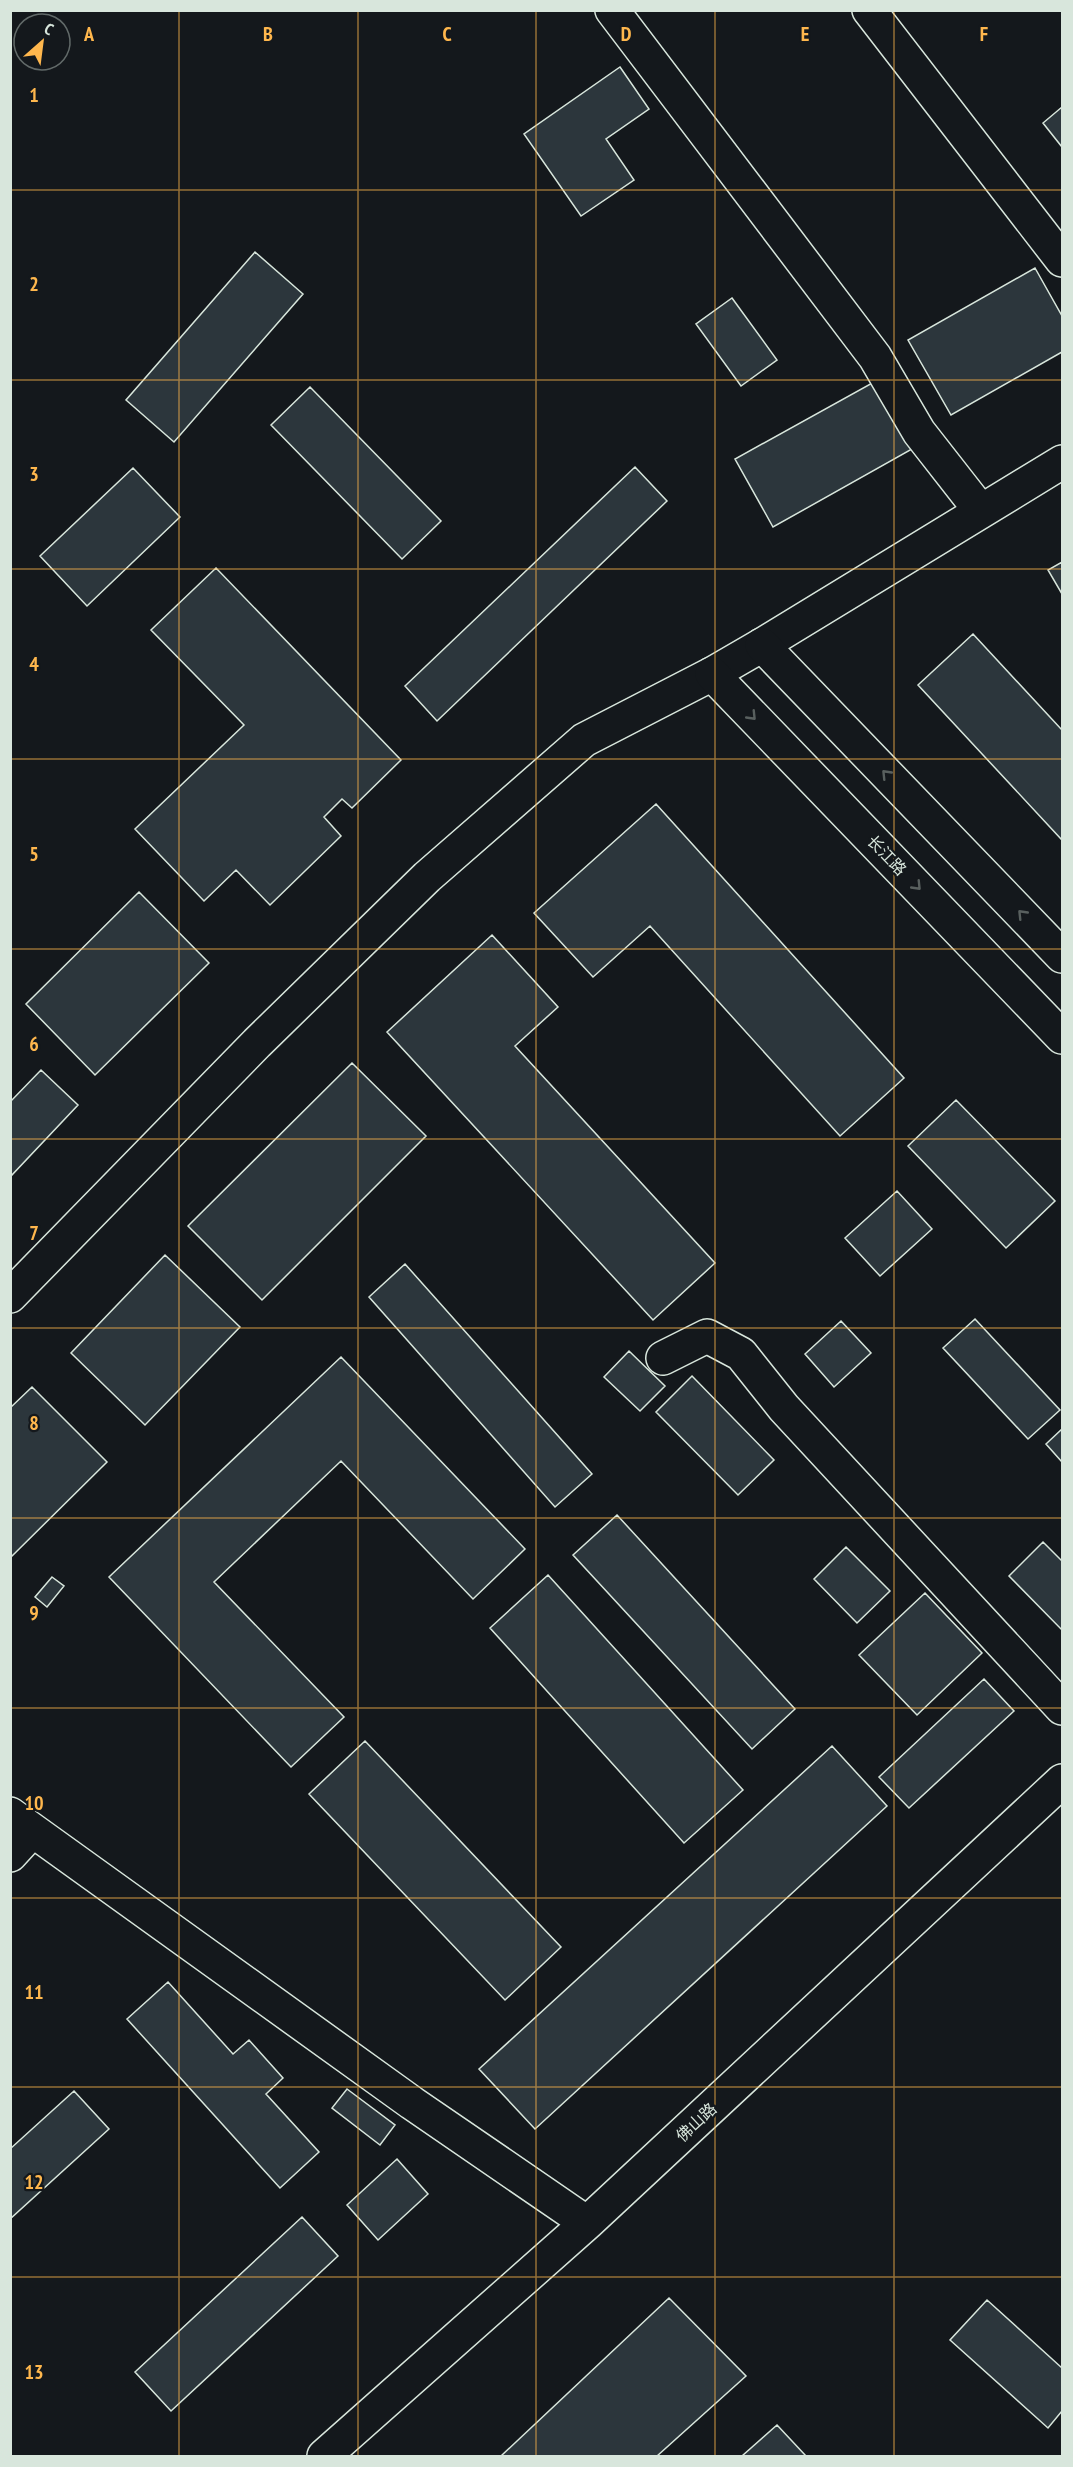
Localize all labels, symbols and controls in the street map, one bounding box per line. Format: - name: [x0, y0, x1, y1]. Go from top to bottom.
- north arrow: [12, 12, 72, 72]
- text: С: [41, 18, 58, 40]
- text: A: [83, 21, 95, 47]
- text: B: [263, 21, 273, 47]
- text: C: [442, 21, 452, 47]
- text: D: [621, 21, 632, 47]
- text: E: [801, 21, 809, 47]
- text: F: [980, 21, 988, 47]
- text: 1: [29, 82, 39, 108]
- text: 2: [29, 271, 39, 297]
- text: 3: [29, 461, 39, 487]
- text: 4: [29, 651, 39, 677]
- one-way arrow: [745, 708, 756, 719]
- one-way arrow: [883, 770, 894, 781]
- street label: 长江路: [863, 831, 911, 879]
- text: 5: [29, 841, 39, 867]
- one-way arrow: [910, 880, 921, 890]
- one-way arrow: [1018, 910, 1029, 920]
- text: 6: [29, 1031, 39, 1057]
- text: 7: [29, 1220, 39, 1246]
- text: 8: [29, 1410, 39, 1436]
- text: 9: [29, 1600, 39, 1626]
- text: 10: [24, 1790, 44, 1816]
- text: 11: [24, 1979, 44, 2005]
- street label: 佛山路: [672, 2098, 720, 2146]
- text: 12: [24, 2169, 44, 2195]
- text: 13: [24, 2359, 44, 2385]

